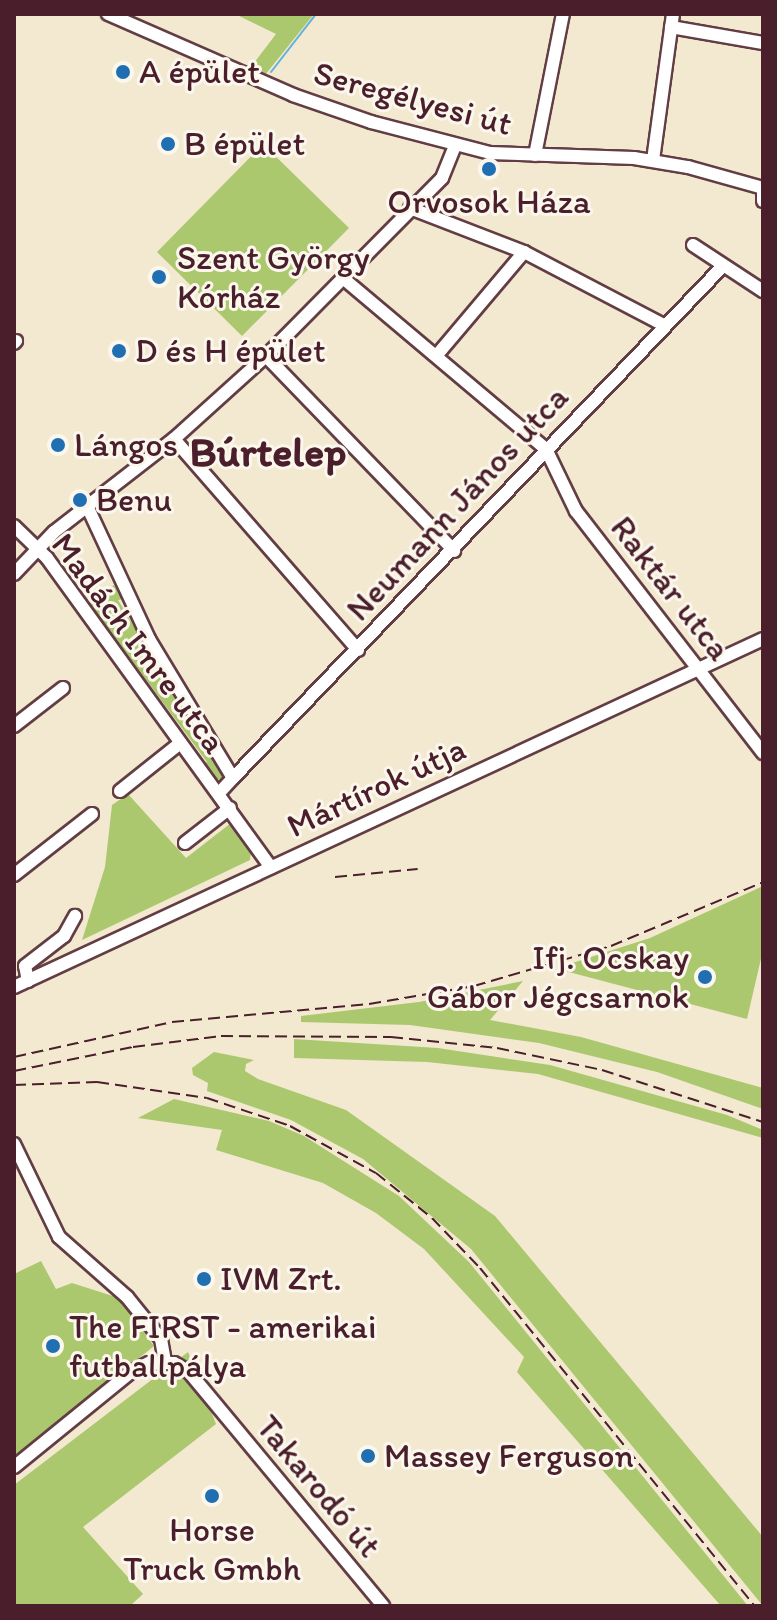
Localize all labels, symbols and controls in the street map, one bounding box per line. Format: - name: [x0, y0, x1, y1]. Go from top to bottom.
- place label: A épület: [139, 52, 260, 92]
- street label: Seregélyesi út: [309, 52, 517, 144]
- marker: A épület: [114, 63, 132, 81]
- place label: B épület: [184, 124, 305, 164]
- marker: B épület: [159, 135, 177, 153]
- marker: Orvosok Háza: [480, 160, 498, 178]
- place label: Orvosok Háza: [387, 182, 591, 222]
- place label: Szent György Kórház: [177, 237, 370, 316]
- marker: Szent György Kórház: [148, 266, 170, 288]
- place label: D és H épület: [135, 331, 327, 371]
- marker: D és H épület: [110, 342, 128, 360]
- street label: Neumann János utca: [338, 377, 576, 629]
- place label: Lángos: [74, 425, 178, 465]
- district label: Búrtelep: [190, 427, 346, 477]
- marker: Lángos: [49, 436, 67, 454]
- place label: Benu: [96, 480, 172, 520]
- marker: Benu: [71, 491, 89, 509]
- street label: Raktár utca: [602, 508, 740, 668]
- street label: Madách Imre utca: [43, 525, 235, 761]
- street label: Mártírok útja: [280, 728, 472, 846]
- place label: Ifj. Ocskay Gábor Jégcsarnok: [428, 937, 689, 1016]
- marker: Ifj. Ocskay Gábor Jégcsarnok: [696, 968, 714, 986]
- place label: IVM Zrt.: [220, 1259, 342, 1299]
- marker: IVM Zrt.: [195, 1270, 213, 1288]
- place label: The FIRST - amerikai futballpálya: [69, 1306, 376, 1386]
- marker: The FIRST - amerikai futballpálya: [44, 1337, 62, 1355]
- street label: Takarodó út: [248, 1407, 390, 1565]
- place label: Massey Ferguson: [384, 1436, 632, 1476]
- marker: Massey Ferguson: [359, 1447, 377, 1465]
- marker: Horse Truck Gmbh: [203, 1487, 221, 1505]
- place label: Horse Truck Gmbh: [123, 1509, 301, 1588]

